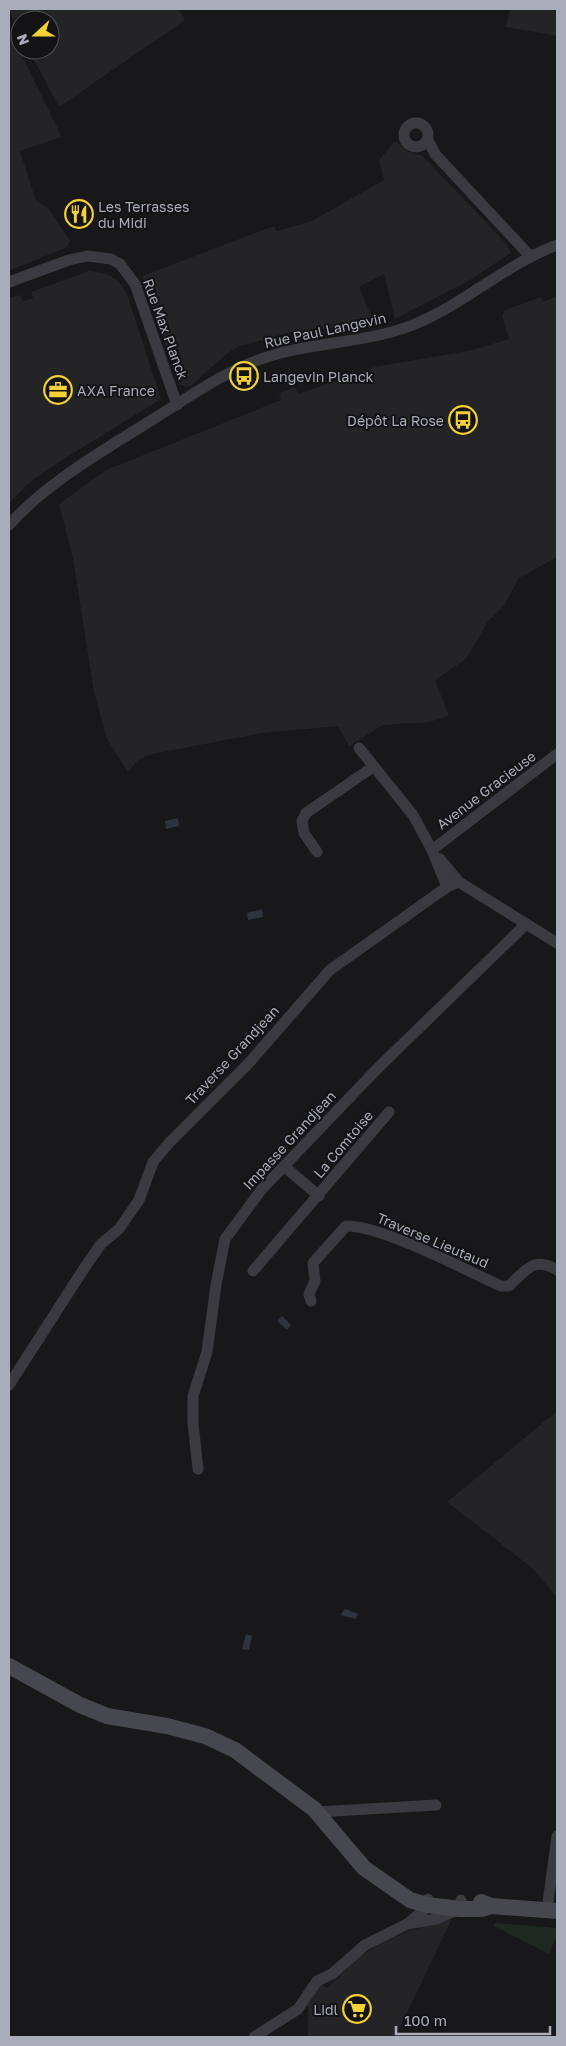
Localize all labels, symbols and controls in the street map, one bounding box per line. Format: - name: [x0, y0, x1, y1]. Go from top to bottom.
- north arrow: [10, 10, 60, 60]
- text: N: [13, 32, 32, 48]
- place label: Les Terrasses du Midi: [98, 198, 190, 231]
- restaurant icon: Les Terrasses du Midi: [64, 199, 94, 229]
- street label: Rue Max Planck: [140, 276, 192, 382]
- street label: Rue Paul Langevin: [263, 309, 387, 351]
- bus stop icon: Langevin Planck: [229, 361, 259, 391]
- place label: Langevin Planck: [263, 368, 374, 385]
- office icon: AXA France: [43, 375, 73, 405]
- place label: AXA France: [77, 382, 155, 399]
- bus stop icon: Dépôt La Rose: [448, 405, 478, 435]
- place label: Dépôt La Rose: [347, 412, 444, 429]
- street label: Avenue Gracieuse: [433, 747, 539, 833]
- street label: Traverse Grandjean: [182, 1002, 282, 1108]
- street label: Impasse Grandjean: [239, 1087, 339, 1193]
- street label: La Comtoise: [310, 1107, 376, 1181]
- street label: Traverse Lieutaud: [375, 1209, 491, 1271]
- supermarket icon: Lidl: [342, 1994, 372, 2024]
- place label: Lidl: [313, 2001, 338, 2018]
- scale bar: [396, 2004, 550, 2036]
- text: 100 m: [404, 2011, 447, 2029]

